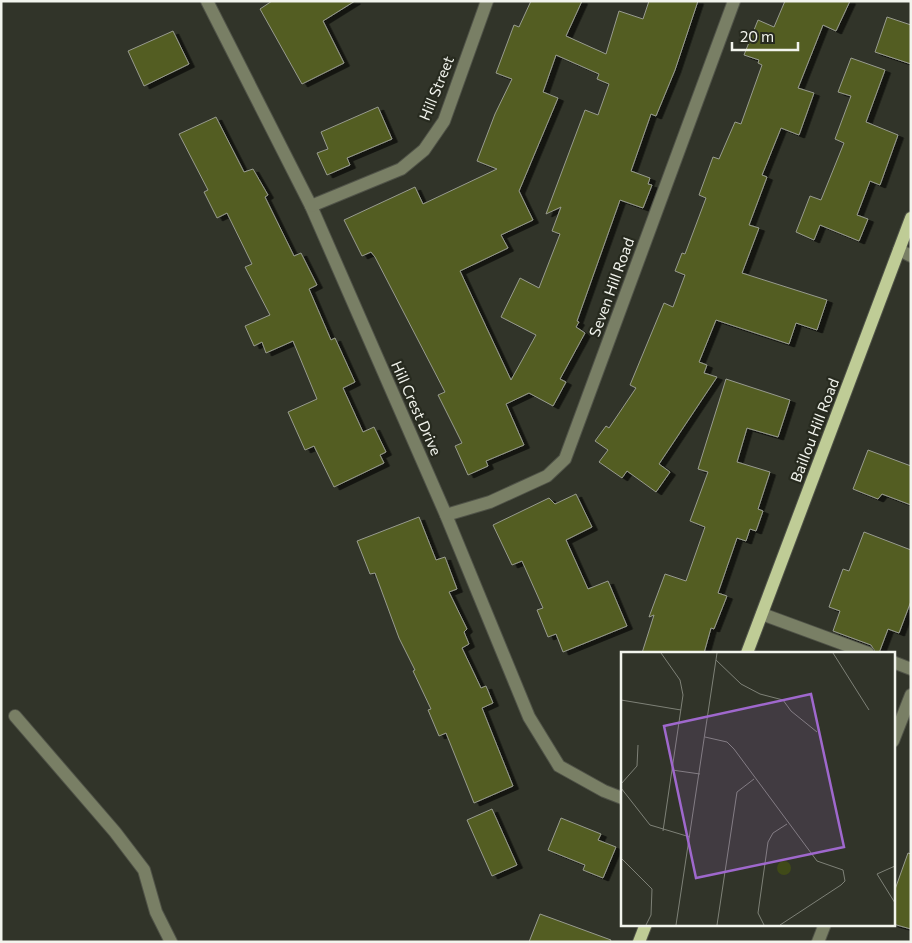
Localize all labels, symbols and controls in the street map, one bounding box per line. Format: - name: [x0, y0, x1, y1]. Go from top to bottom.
- scale bar: [732, 20, 798, 52]
- text: 20 m: [740, 27, 774, 45]
- street label: Hill Street: [415, 53, 457, 123]
- street label: Seven Hill Road: [585, 235, 637, 339]
- street label: Hill Crest Drive: [388, 358, 446, 458]
- street label: Baillou Hill Road: [786, 376, 842, 484]
- inset map: [621, 652, 894, 926]

